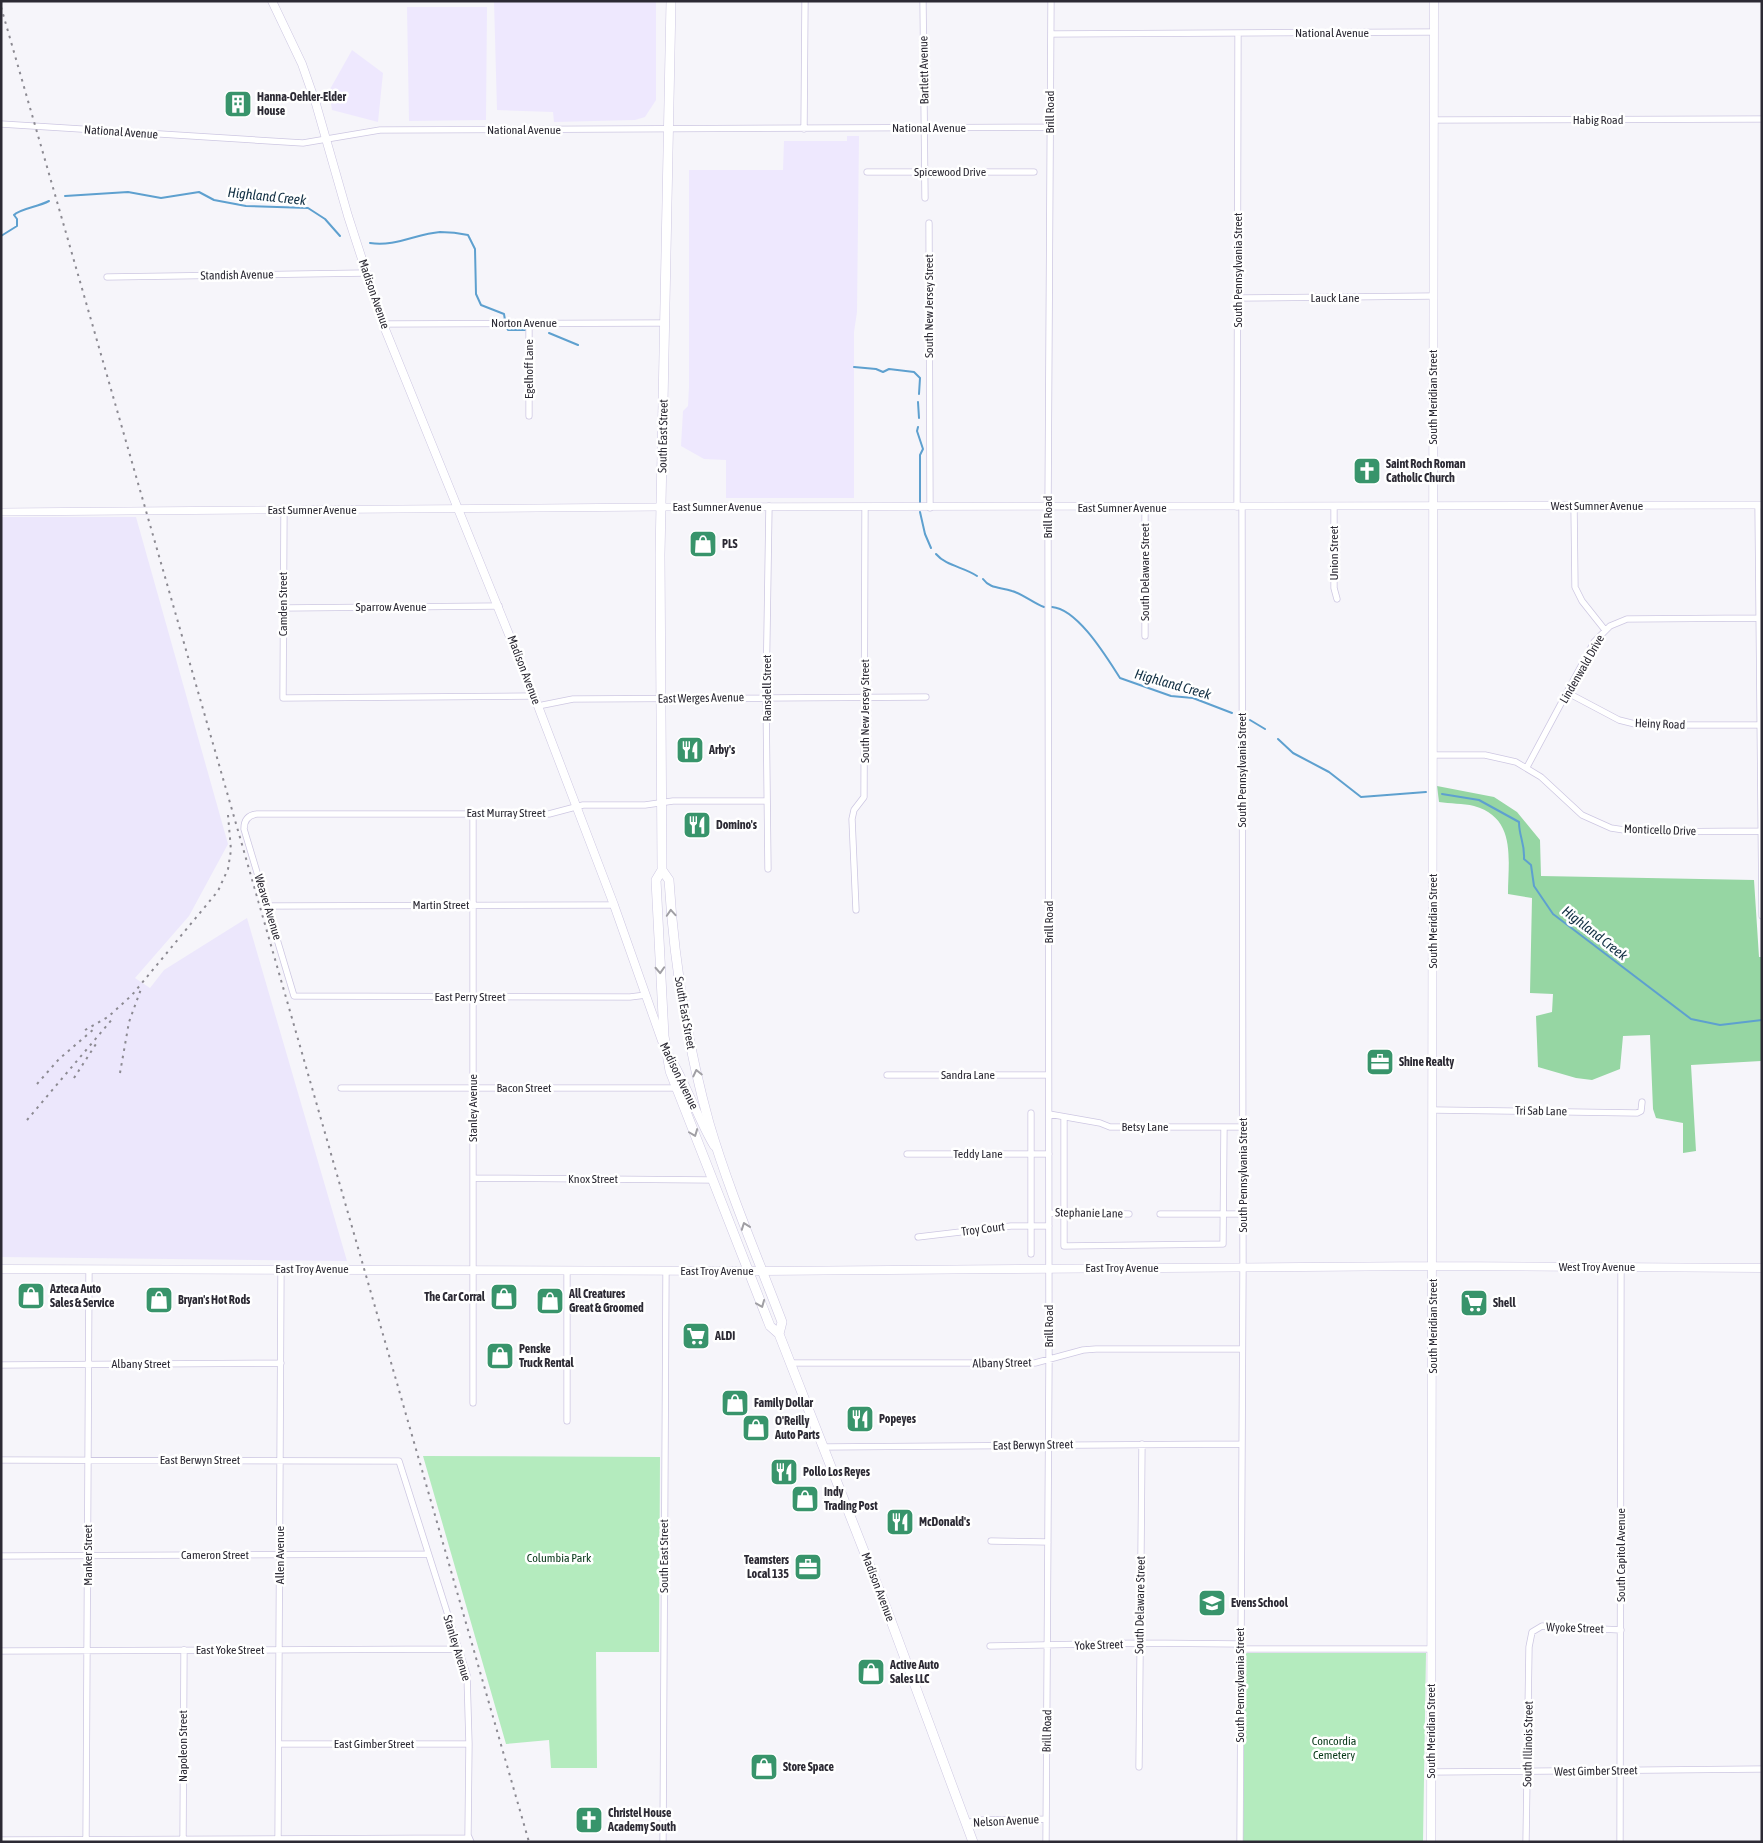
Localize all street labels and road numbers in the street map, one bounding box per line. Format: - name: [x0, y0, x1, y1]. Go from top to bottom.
- street label: National Avenue: [1295, 26, 1369, 40]
- street label: Bartlett Avenue: [916, 36, 932, 104]
- street label: Brill Road: [1043, 91, 1057, 133]
- street label: Habig Road: [1573, 113, 1623, 127]
- street label: National Avenue: [892, 121, 966, 135]
- street label: National Avenue: [84, 122, 158, 142]
- street label: National Avenue: [487, 123, 561, 137]
- street label: Spicewood Drive: [914, 165, 986, 179]
- street label: South Pennsylvania Street: [1231, 212, 1245, 328]
- street label: South New Jersey Street: [922, 253, 936, 358]
- street label: Madison Avenue: [356, 257, 392, 331]
- street label: Standish Avenue: [200, 267, 274, 283]
- street label: Lauck Lane: [1311, 291, 1359, 305]
- street label: Norton Avenue: [491, 316, 557, 330]
- street label: Egelhoff Lane: [522, 339, 536, 399]
- street label: South Meridian Street: [1426, 349, 1440, 445]
- street label: South East Street: [655, 398, 671, 473]
- street label: Brill Road: [1041, 496, 1055, 538]
- street label: West Sumner Avenue: [1551, 499, 1643, 513]
- street label: East Sumner Avenue: [672, 500, 762, 514]
- street label: East Sumner Avenue: [1077, 501, 1167, 515]
- street label: East Sumner Avenue: [267, 503, 357, 517]
- street label: South Delaware Street: [1138, 523, 1152, 621]
- street label: Union Street: [1327, 525, 1341, 581]
- street label: Camden Street: [276, 571, 290, 636]
- street label: Sparrow Avenue: [356, 600, 426, 614]
- street label: Lindenwald Drive: [1557, 632, 1607, 706]
- street label: Madison Avenue: [504, 634, 544, 706]
- street label: Ransdell Street: [760, 654, 774, 722]
- street label: South New Jersey Street: [858, 658, 872, 763]
- street label: East Werges Avenue: [658, 690, 744, 706]
- street label: South Pennsylvania Street: [1235, 712, 1249, 828]
- street label: Heiny Road: [1635, 716, 1685, 732]
- street label: East Murray Street: [466, 806, 546, 820]
- street label: Monticello Drive: [1624, 822, 1696, 838]
- street label: Weaver Avenue: [251, 872, 285, 942]
- street label: South Meridian Street: [1426, 873, 1440, 969]
- street label: Martin Street: [412, 898, 470, 912]
- street label: Brill Road: [1042, 901, 1056, 943]
- street label: South East Street: [672, 975, 698, 1051]
- street label: East Perry Street: [434, 990, 506, 1004]
- street label: Madison Avenue: [657, 1040, 701, 1112]
- street label: Sandra Lane: [941, 1068, 995, 1082]
- street label: Stanley Avenue: [466, 1074, 480, 1142]
- street label: Bacon Street: [496, 1081, 552, 1095]
- street label: Tri Sab Lane: [1515, 1104, 1567, 1118]
- street label: South Pennsylvania Street: [1236, 1117, 1250, 1233]
- street label: Betsy Lane: [1122, 1120, 1168, 1134]
- street label: Teddy Lane: [953, 1147, 1003, 1161]
- street label: Knox Street: [568, 1172, 619, 1186]
- street label: Stephanie Lane: [1055, 1205, 1123, 1221]
- street label: Troy Court: [960, 1219, 1006, 1239]
- street label: West Troy Avenue: [1559, 1260, 1635, 1274]
- street label: East Troy Avenue: [1085, 1261, 1159, 1275]
- street label: East Troy Avenue: [275, 1262, 349, 1276]
- street label: East Troy Avenue: [680, 1264, 754, 1278]
- street label: South Meridian Street: [1426, 1278, 1440, 1374]
- street label: Brill Road: [1042, 1305, 1056, 1347]
- street label: Albany Street: [972, 1355, 1032, 1371]
- street label: Albany Street: [111, 1357, 171, 1371]
- street label: East Berwyn Street: [993, 1437, 1074, 1453]
- street label: East Berwyn Street: [160, 1453, 241, 1467]
- street label: South Capitol Avenue: [1614, 1508, 1628, 1602]
- street label: South East Street: [657, 1519, 671, 1593]
- street label: Manker Street: [81, 1524, 95, 1586]
- street label: Allen Avenue: [273, 1526, 287, 1584]
- street label: Cameron Street: [181, 1548, 250, 1562]
- street label: Madison Avenue: [858, 1551, 898, 1623]
- street label: South Delaware Street: [1132, 1555, 1148, 1654]
- street label: Stanley Avenue: [440, 1613, 474, 1683]
- street label: Wyoke Street: [1546, 1620, 1605, 1636]
- street label: South Pennsylvania Street: [1233, 1627, 1247, 1743]
- street label: Yoke Street: [1074, 1637, 1124, 1653]
- street label: East Yoke Street: [196, 1643, 265, 1657]
- street label: South Meridian Street: [1424, 1683, 1438, 1779]
- street label: South Illinois Street: [1520, 1700, 1536, 1787]
- street label: Brill Road: [1040, 1709, 1054, 1753]
- street label: Napoleon Street: [176, 1710, 190, 1782]
- street label: East Gimber Street: [334, 1737, 415, 1751]
- street label: West Gimber Street: [1554, 1763, 1638, 1779]
- street label: Nelson Avenue: [973, 1812, 1039, 1830]

